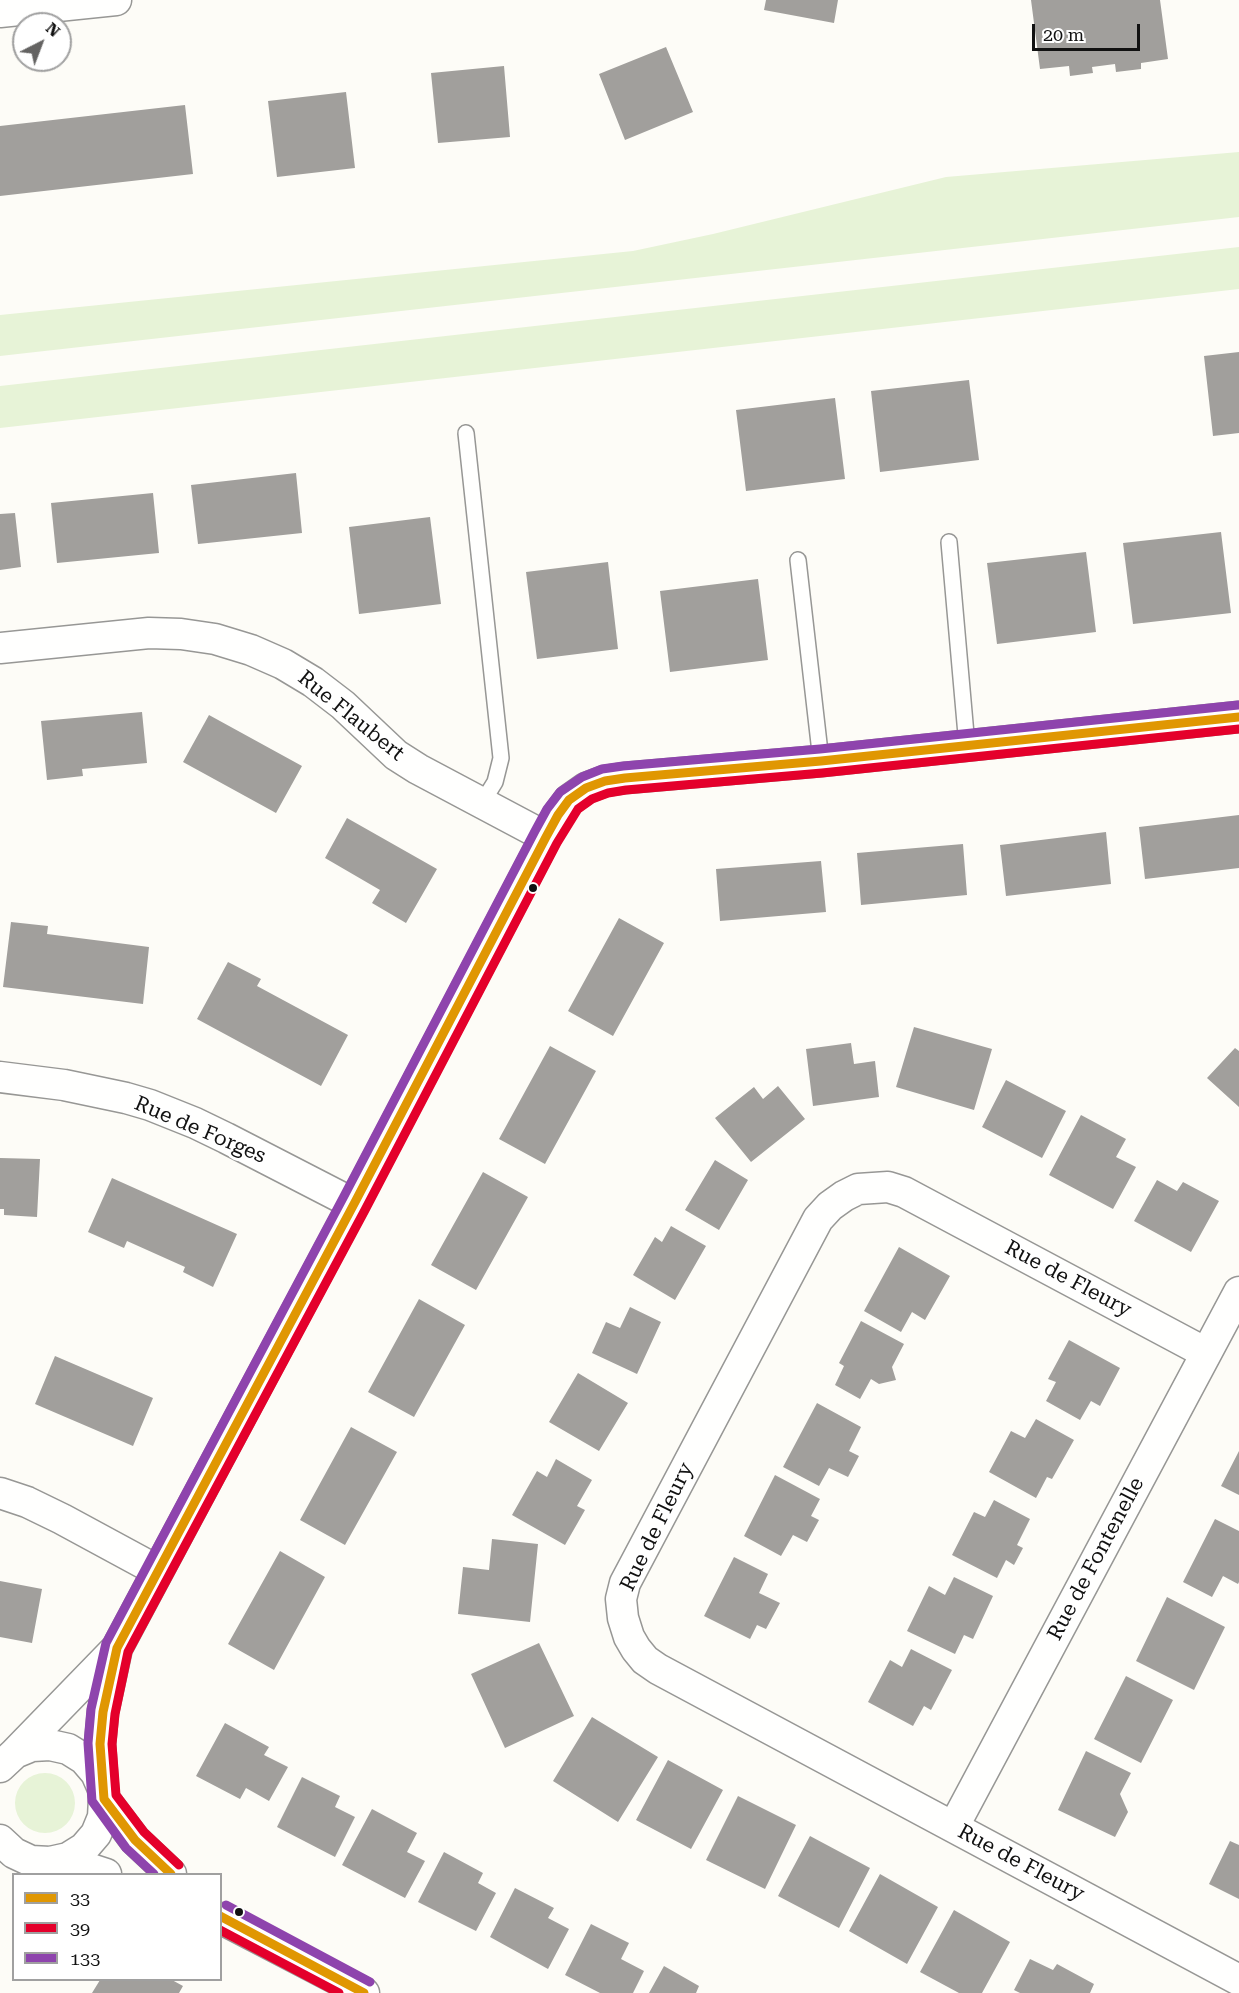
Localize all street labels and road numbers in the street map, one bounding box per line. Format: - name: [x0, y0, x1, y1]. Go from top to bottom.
- street label: Rue Flaubert: [293, 665, 409, 767]
- street label: Rue de Forges: [131, 1091, 269, 1169]
- street label: Rue de Fleury: [1000, 1235, 1136, 1323]
- street label: Rue de Fleury: [615, 1459, 699, 1595]
- street label: Rue de Fontenelle: [1042, 1473, 1150, 1645]
- street label: Rue de Fleury: [953, 1819, 1089, 1907]

